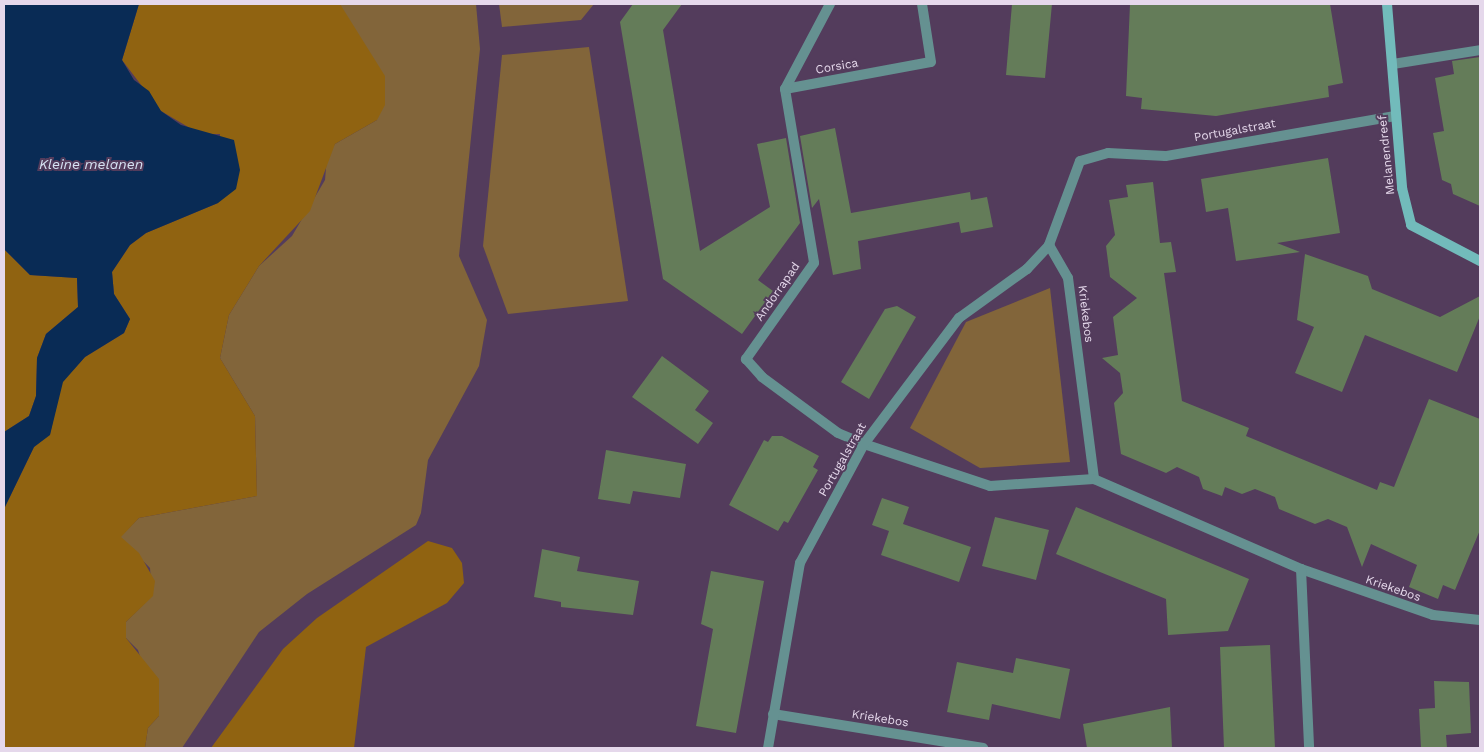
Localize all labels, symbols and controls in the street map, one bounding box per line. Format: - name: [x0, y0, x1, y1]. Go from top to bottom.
- street label: Corsica: [815, 56, 859, 78]
- street label: Melanendreef: [1376, 114, 1398, 196]
- street label: Portugalstraat: [1193, 117, 1277, 145]
- water label: Kleine melanen: [39, 156, 143, 172]
- street label: Andorrapad: [753, 260, 803, 324]
- street label: Kriekebos: [1074, 285, 1096, 343]
- street label: Portugalstraat: [816, 421, 870, 499]
- street label: Kriekebos: [1363, 573, 1423, 605]
- street label: Kriekebos: [851, 707, 909, 731]

